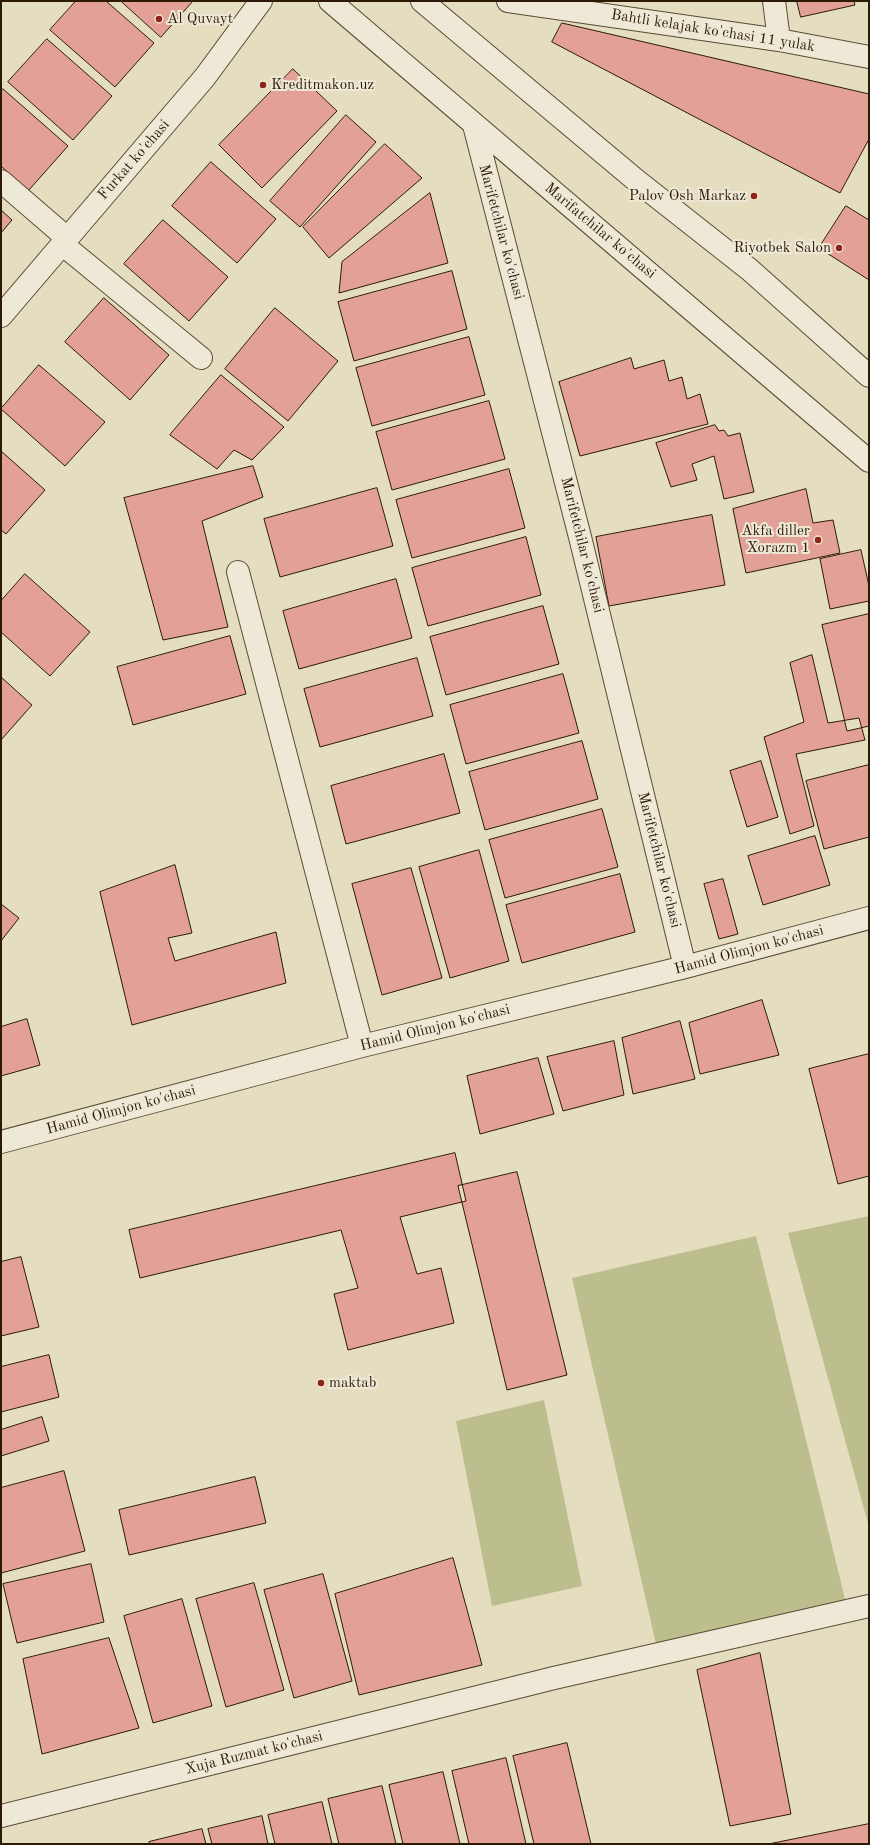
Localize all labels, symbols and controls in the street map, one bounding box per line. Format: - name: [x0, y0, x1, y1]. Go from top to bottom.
- street label: Bahtli kelajak ko'chasi 11 yulak: [610, 6, 816, 56]
- place label: Al Quvayt: [167, 10, 233, 28]
- marker: Al Quvayt: [154, 14, 164, 24]
- place label: Kreditmakon.uz: [271, 76, 374, 94]
- marker: Kreditmakon.uz: [258, 80, 268, 90]
- street label: Furkat ko'chasi: [94, 116, 174, 204]
- street label: Marifetchilar ko'chasi: [474, 162, 528, 302]
- street label: Marifatchilar ko'chasi: [541, 179, 659, 283]
- place label: Palov Osh Markaz: [629, 187, 746, 205]
- marker: Palov Osh Markaz: [749, 191, 759, 201]
- place label: Riyotbek Salon: [733, 239, 831, 257]
- marker: Riyotbek Salon: [834, 243, 844, 253]
- street label: Marifetchilar ko'chasi: [556, 475, 608, 615]
- place label: Akfa diller Xorazm 1: [741, 522, 810, 557]
- marker: Akfa diller Xorazm 1: [813, 535, 823, 545]
- street label: Marifetchilar ko'chasi: [633, 790, 685, 930]
- street label: Hamid Olimjon ko'chasi: [672, 921, 826, 979]
- street label: Hamid Olimjon ko'chasi: [358, 1001, 512, 1055]
- street label: Hamid Olimjon ko'chasi: [44, 1081, 198, 1139]
- place label: maktab: [329, 1374, 376, 1392]
- marker: maktab: [316, 1378, 326, 1388]
- street label: Xuja Ruzmat ko'chasi: [183, 1727, 325, 1779]

